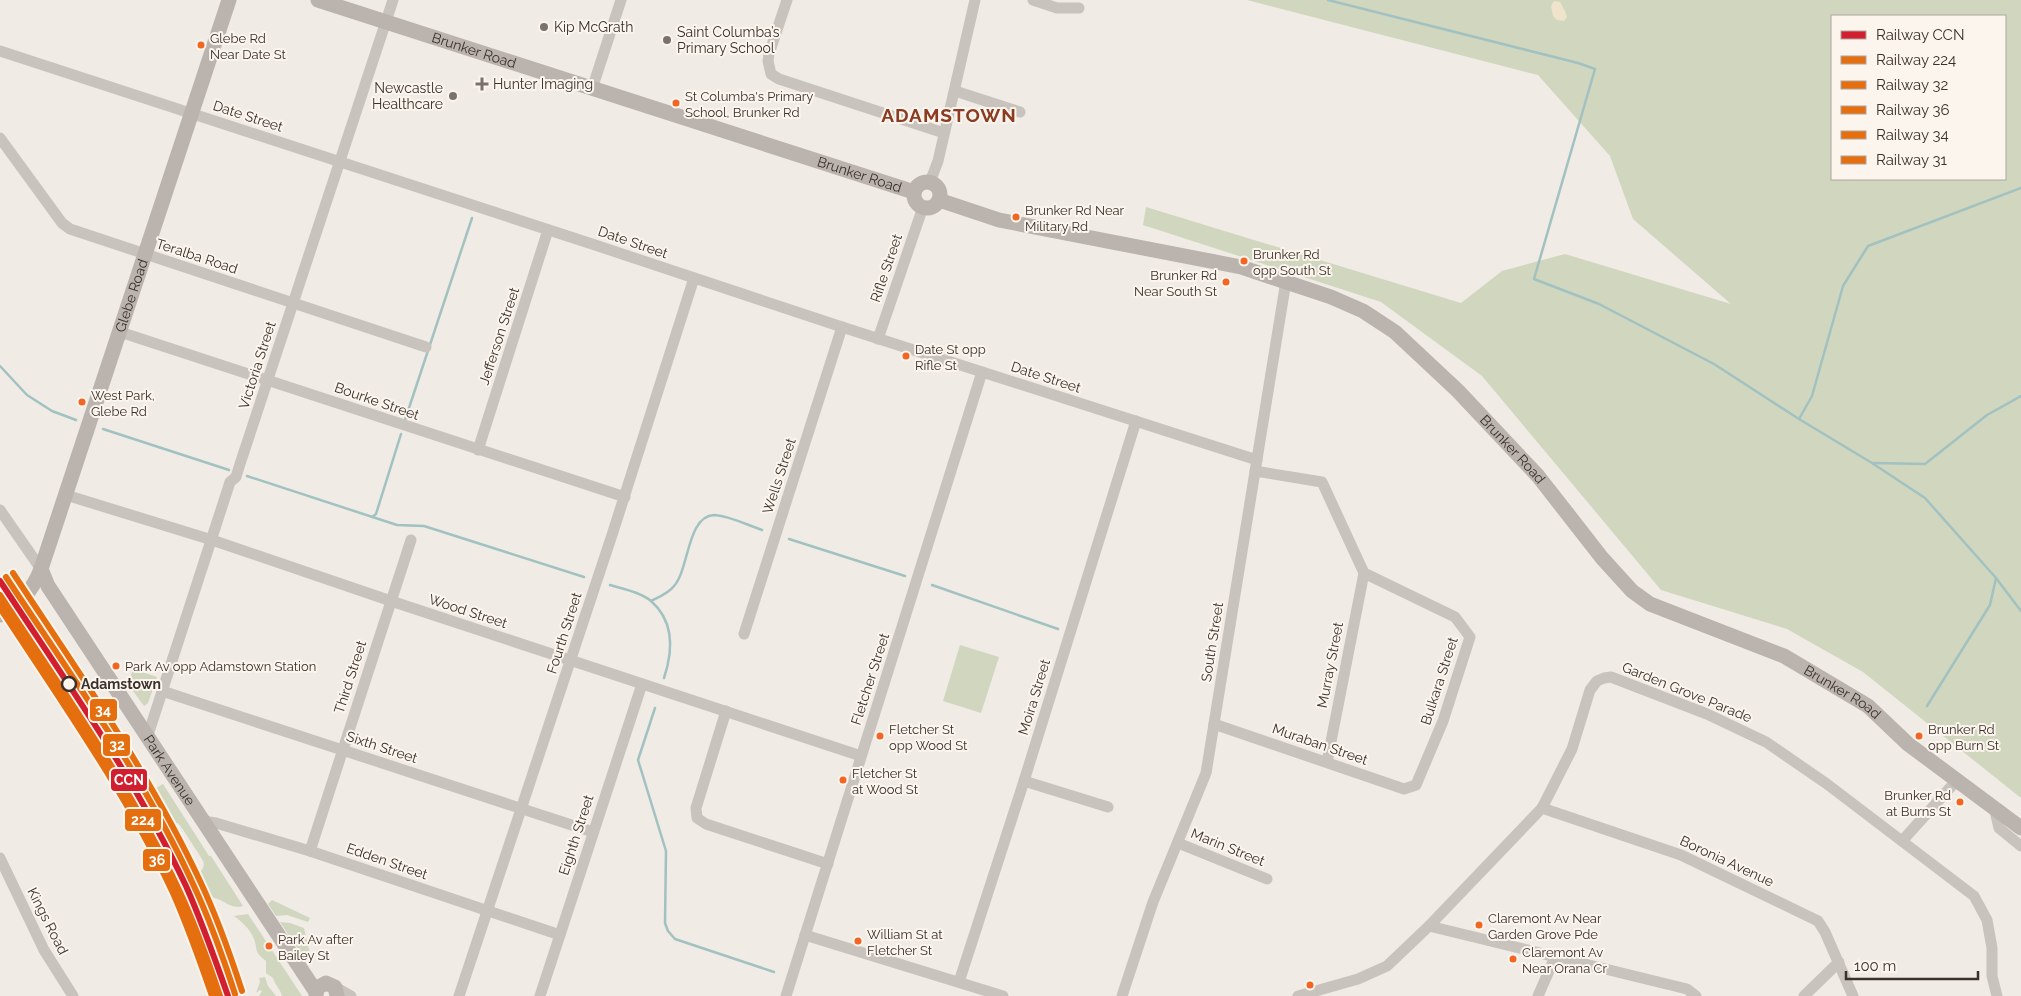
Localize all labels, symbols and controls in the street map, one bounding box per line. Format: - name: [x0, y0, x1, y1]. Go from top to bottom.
- legend: [1831, 15, 2006, 180]
- place label: Kip McGrath: [554, 19, 633, 35]
- marker: Kip McGrath: [538, 21, 550, 33]
- place label: Saint Columba’s Primary School: [677, 24, 780, 56]
- text: Railway CCN: [1876, 26, 1965, 44]
- street label: Brunker Road: [430, 29, 518, 71]
- place label: Glebe Rd Near Date St: [210, 31, 286, 62]
- marker: Saint Columba’s Primary School: [661, 34, 673, 46]
- marker: Glebe Rd Near Date St: [196, 40, 206, 50]
- text: Railway 224: [1876, 51, 1956, 69]
- place label: Hunter Imaging: [493, 76, 593, 92]
- text: Railway 32: [1876, 76, 1948, 94]
- marker: Hunter Imaging: [475, 77, 489, 91]
- place label: Newcastle Healthcare: [372, 80, 443, 112]
- place label: St Columba's Primary School, Brunker Rd: [685, 89, 813, 120]
- marker: Newcastle Healthcare: [447, 90, 459, 102]
- street label: Date Street: [211, 97, 285, 135]
- marker: St Columba's Primary School, Brunker Rd: [671, 98, 681, 108]
- text: Railway 36: [1876, 101, 1950, 119]
- district label: ADAMSTOWN: [881, 104, 1017, 126]
- text: Railway 34: [1876, 126, 1949, 144]
- text: Railway 31: [1876, 151, 1947, 169]
- street label: Brunker Road: [815, 153, 904, 196]
- place label: Brunker Rd Near Military Rd: [1025, 203, 1125, 234]
- marker: Brunker Rd Near Military Rd: [1011, 212, 1021, 222]
- street label: Date Street: [596, 223, 670, 261]
- street label: Rifle Street: [867, 232, 905, 304]
- street label: Teralba Road: [154, 235, 240, 277]
- place label: Brunker Rd opp South St: [1253, 247, 1331, 278]
- marker: Brunker Rd opp South St: [1239, 256, 1249, 266]
- street label: Glebe Road: [112, 257, 151, 334]
- place label: Brunker Rd Near South St: [1134, 268, 1218, 299]
- marker: Brunker Rd Near South St: [1221, 277, 1231, 287]
- street label: Jefferson Street: [476, 285, 522, 387]
- street label: Victoria Street: [235, 319, 279, 411]
- place label: Date St opp Rifle St: [915, 342, 986, 373]
- marker: Date St opp Rifle St: [901, 351, 911, 361]
- street label: Date Street: [1009, 358, 1083, 396]
- street label: Bourke Street: [333, 379, 422, 423]
- place label: West Park, Glebe Rd: [91, 388, 155, 419]
- marker: West Park, Glebe Rd: [77, 397, 87, 407]
- street label: Brunker Road: [1477, 412, 1549, 486]
- street label: Wells Street: [759, 436, 799, 516]
- street label: Fourth Street: [543, 590, 585, 676]
- street label: Wood Street: [427, 591, 509, 631]
- street label: South Street: [1198, 601, 1226, 683]
- street label: Murray Street: [1314, 620, 1346, 709]
- street label: Fletcher Street: [848, 631, 893, 727]
- street label: Bulkara Street: [1417, 635, 1461, 727]
- street label: Third Street: [331, 638, 369, 715]
- street label: Moira Street: [1015, 657, 1053, 737]
- place label: Park Av opp Adamstown Station: [125, 659, 316, 674]
- street label: Garden Grove Parade: [1620, 659, 1754, 725]
- marker: Park Av opp Adamstown Station: [111, 661, 121, 671]
- street label: Brunker Road: [1801, 662, 1884, 722]
- marker: Adamstown: [61, 676, 77, 692]
- place label: Adamstown: [81, 676, 161, 692]
- line badge: 34: [89, 698, 118, 722]
- text: 34: [95, 702, 111, 718]
- street label: Muraban Street: [1270, 720, 1370, 768]
- place label: Fletcher St opp Wood St: [889, 722, 968, 753]
- place label: Brunker Rd opp Burn St: [1928, 722, 2000, 753]
- street label: Sixth Street: [344, 728, 420, 766]
- marker: Fletcher St opp Wood St: [875, 731, 885, 741]
- marker: Brunker Rd opp Burn St: [1914, 731, 1924, 741]
- street label: Park Avenue: [141, 732, 199, 808]
- line badge: 32: [102, 733, 131, 757]
- text: 32: [109, 737, 125, 753]
- place label: Fletcher St at Wood St: [852, 766, 919, 797]
- line badge: CCN: [110, 768, 148, 792]
- text: CCN: [114, 772, 144, 788]
- marker: Fletcher St at Wood St: [838, 775, 848, 785]
- place label: Brunker Rd at Burns St: [1884, 788, 1952, 819]
- street label: Eighth Street: [555, 793, 597, 877]
- marker: Brunker Rd at Burns St: [1955, 797, 1965, 807]
- line badge: 224: [124, 808, 162, 832]
- text: 224: [131, 812, 155, 828]
- street label: Marin Street: [1189, 825, 1268, 869]
- street label: Boronia Avenue: [1677, 832, 1777, 890]
- street label: Edden Street: [344, 840, 430, 882]
- line badge: 36: [142, 848, 171, 872]
- text: 36: [149, 852, 165, 868]
- street label: Kings Road: [24, 885, 72, 957]
- place label: Claremont Av Near Garden Grove Pde: [1488, 911, 1602, 942]
- marker: Claremont Av Near Garden Grove Pde: [1474, 920, 1484, 930]
- place label: William St at Fletcher St: [867, 927, 943, 958]
- place label: Park Av after Bailey St: [278, 932, 354, 963]
- marker: William St at Fletcher St: [853, 936, 863, 946]
- marker: Park Av after Bailey St: [264, 941, 274, 951]
- place label: Claremont Av Near Orana Cr: [1522, 945, 1607, 976]
- scale bar: [1846, 948, 1978, 980]
- marker: Claremont Av Near Orana Cr: [1508, 954, 1518, 964]
- text: 100 m: [1854, 957, 1896, 975]
- unlabelled marker: [1305, 980, 1315, 990]

